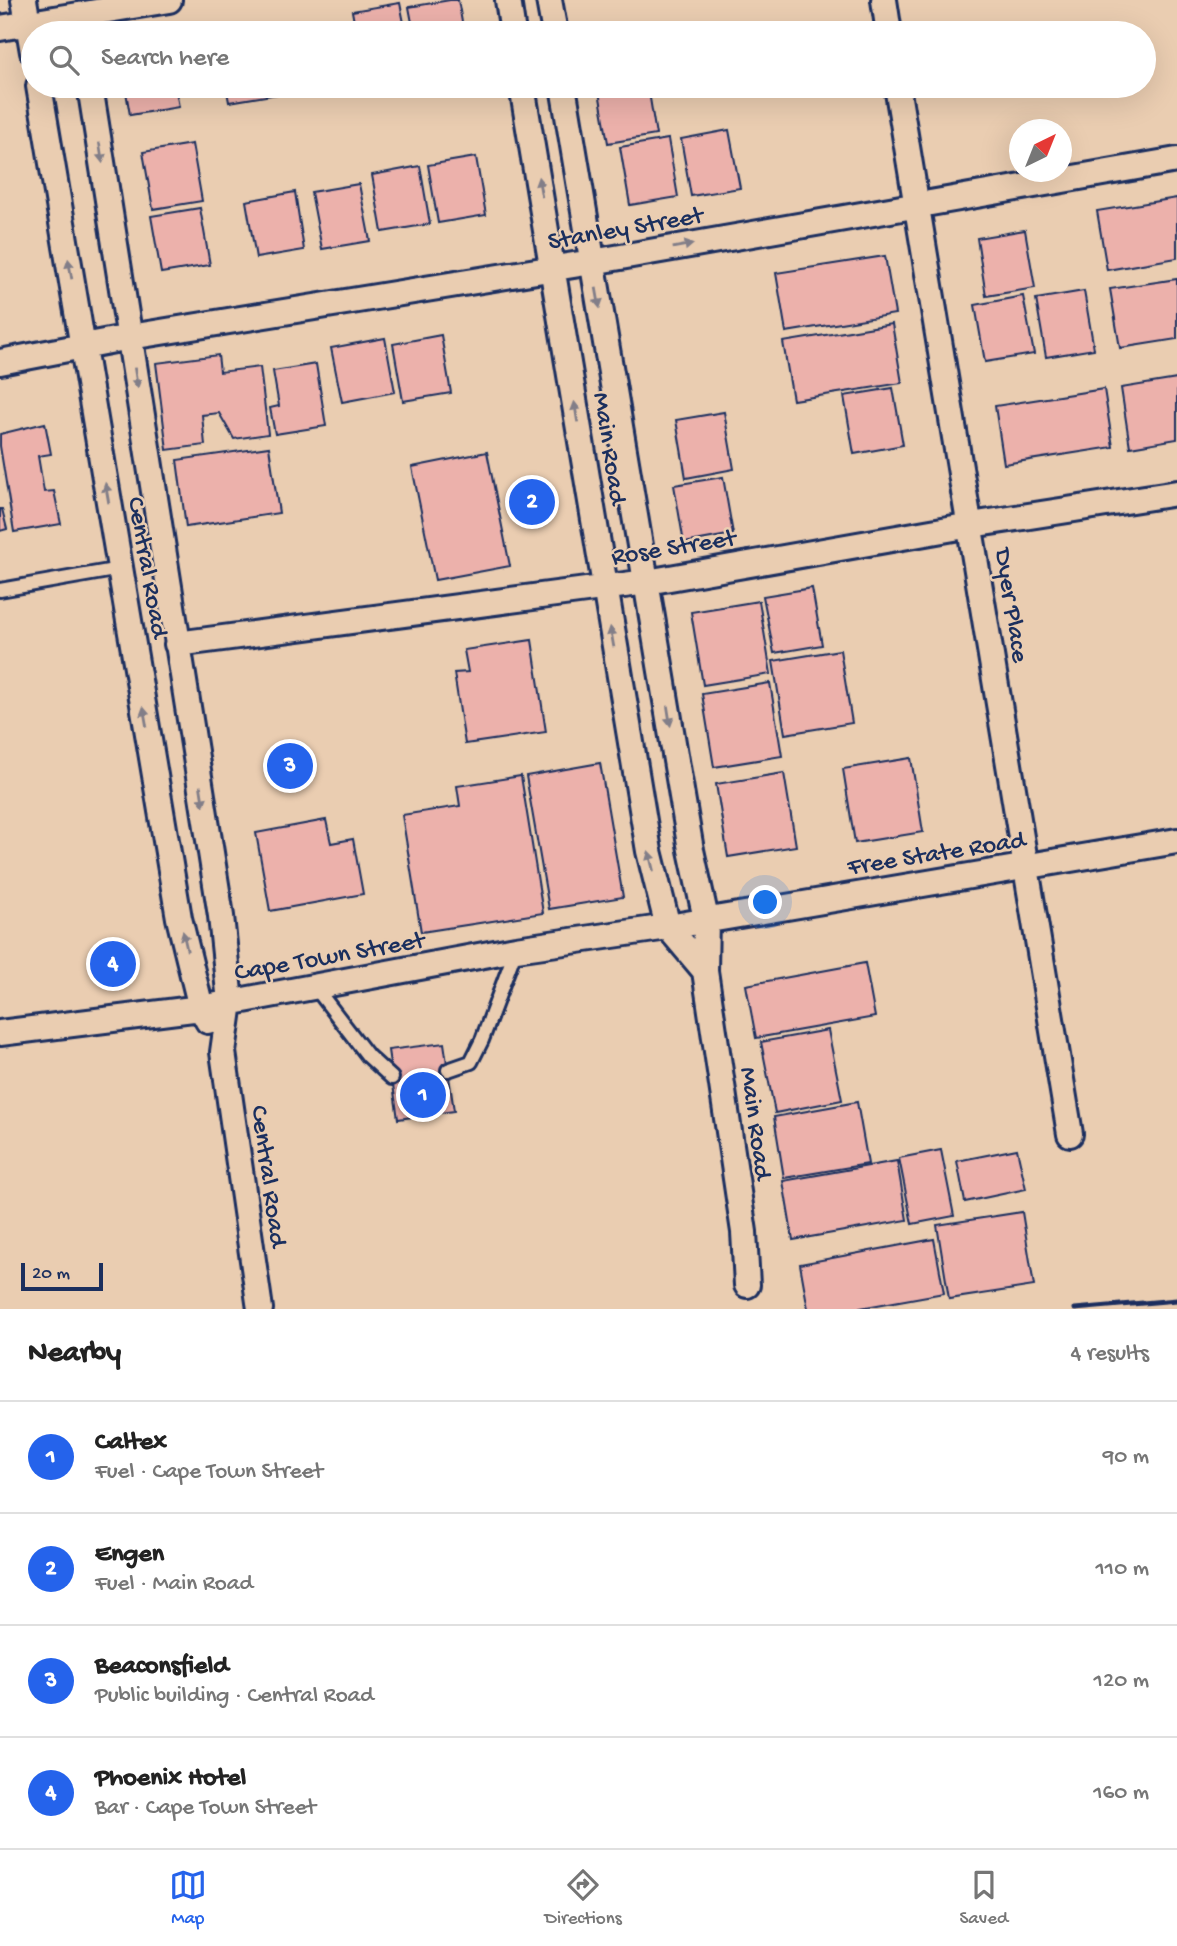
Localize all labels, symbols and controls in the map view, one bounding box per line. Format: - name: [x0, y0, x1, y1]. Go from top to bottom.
- search box: [21, 21, 1156, 98]
- icon: search: [45, 41, 83, 79]
- text: Search here: [101, 44, 229, 75]
- north arrow: [1009, 119, 1072, 182]
- one-way arrow: [96, 142, 107, 164]
- one-way arrow: [534, 176, 545, 198]
- street label: Stanley Street: [546, 201, 708, 259]
- one-way arrow: [672, 240, 694, 251]
- one-way arrow: [64, 258, 75, 280]
- one-way arrow: [593, 287, 604, 309]
- one-way arrow: [131, 367, 142, 389]
- street label: Main Road: [583, 390, 632, 509]
- one-way arrow: [570, 401, 581, 423]
- pin: 2: [509, 476, 555, 528]
- one-way arrow: [101, 482, 112, 504]
- street label: Central Road: [118, 495, 174, 643]
- street label: Rose Street: [609, 524, 741, 575]
- street label: Dyer Place: [985, 544, 1034, 666]
- one-way arrow: [606, 626, 617, 648]
- one-way arrow: [664, 705, 675, 727]
- one-way arrow: [139, 706, 150, 728]
- pin: 3: [267, 740, 313, 792]
- one-way arrow: [197, 785, 208, 807]
- street label: Free State Road: [845, 826, 1030, 885]
- one-way arrow: [645, 850, 656, 872]
- your location: [748, 885, 782, 919]
- street label: Cape Town Street: [232, 926, 430, 990]
- one-way arrow: [179, 930, 190, 952]
- pin: 4: [90, 938, 136, 990]
- street label: Main Road: [730, 1065, 777, 1184]
- pin: 1: [400, 1069, 446, 1121]
- street label: Central Road: [241, 1104, 292, 1251]
- scale bar: [21, 1260, 103, 1292]
- text: 20 m: [32, 1263, 70, 1286]
- text: Nearby: [28, 1337, 121, 1372]
- text: 4 results: [1070, 1341, 1149, 1368]
- text: Caltex: [95, 1428, 167, 1459]
- text: 1: [46, 1444, 56, 1471]
- text: 90 m: [1103, 1444, 1149, 1471]
- text: Fuel · Cape Town Street: [95, 1459, 323, 1486]
- text: Engen: [95, 1540, 164, 1571]
- text: 2: [45, 1556, 57, 1583]
- text: 110 m: [1096, 1556, 1149, 1583]
- text: Fuel · Main Road: [95, 1571, 253, 1598]
- text: Beaconsfield: [95, 1652, 228, 1683]
- text: 3: [45, 1668, 57, 1695]
- text: 120 m: [1094, 1668, 1149, 1695]
- text: Public building · Central Road: [95, 1683, 374, 1710]
- text: Phoenix Hotel: [95, 1764, 246, 1795]
- text: 4: [46, 1780, 56, 1807]
- text: 160 m: [1093, 1780, 1149, 1807]
- text: Bar · Cape Town Street: [95, 1795, 316, 1822]
- tab: Map: [169, 1866, 207, 1931]
- tab: Directions: [545, 1866, 622, 1931]
- tab: Saved: [959, 1866, 1008, 1931]

